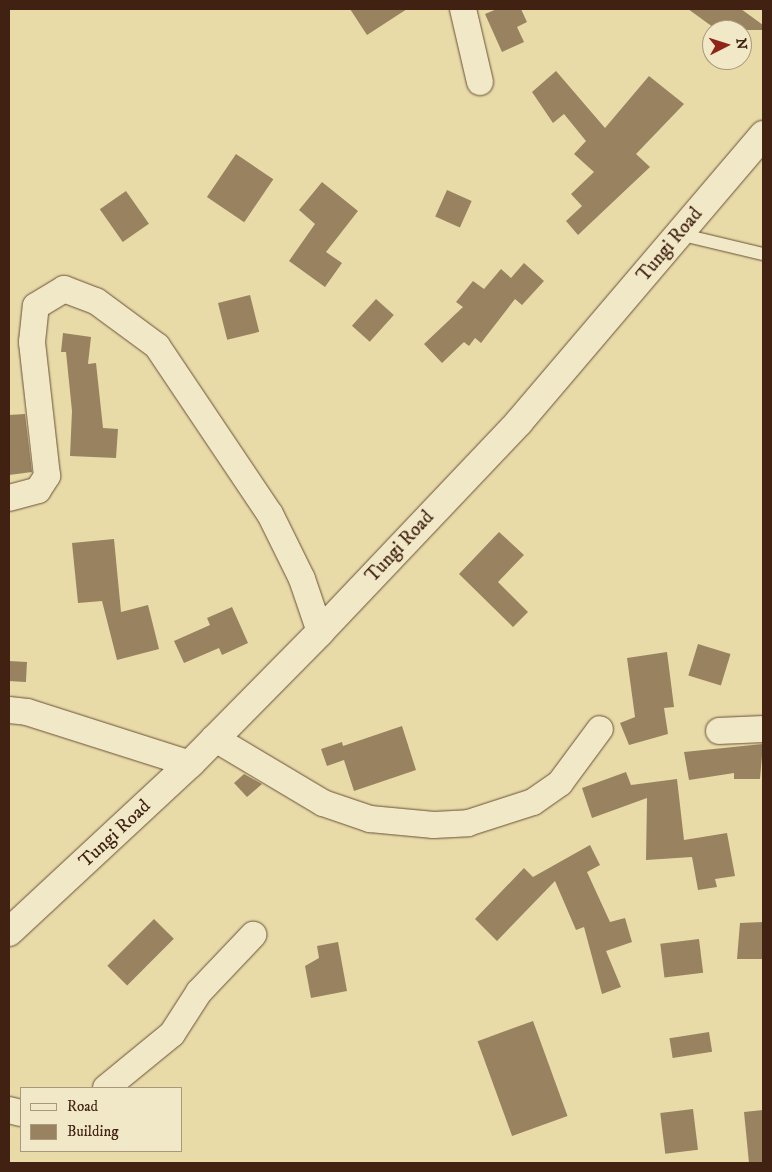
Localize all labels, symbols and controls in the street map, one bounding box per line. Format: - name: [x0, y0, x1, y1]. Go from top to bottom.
- north arrow: [702, 20, 752, 70]
- text: N: [731, 37, 750, 50]
- street label: Tungi Road: [632, 203, 708, 287]
- street label: Tungi Road: [361, 506, 439, 588]
- street label: Tungi Road: [74, 795, 156, 873]
- legend: [20, 1087, 182, 1152]
- text: Road: [67, 1097, 98, 1116]
- text: Building: [67, 1122, 119, 1141]

